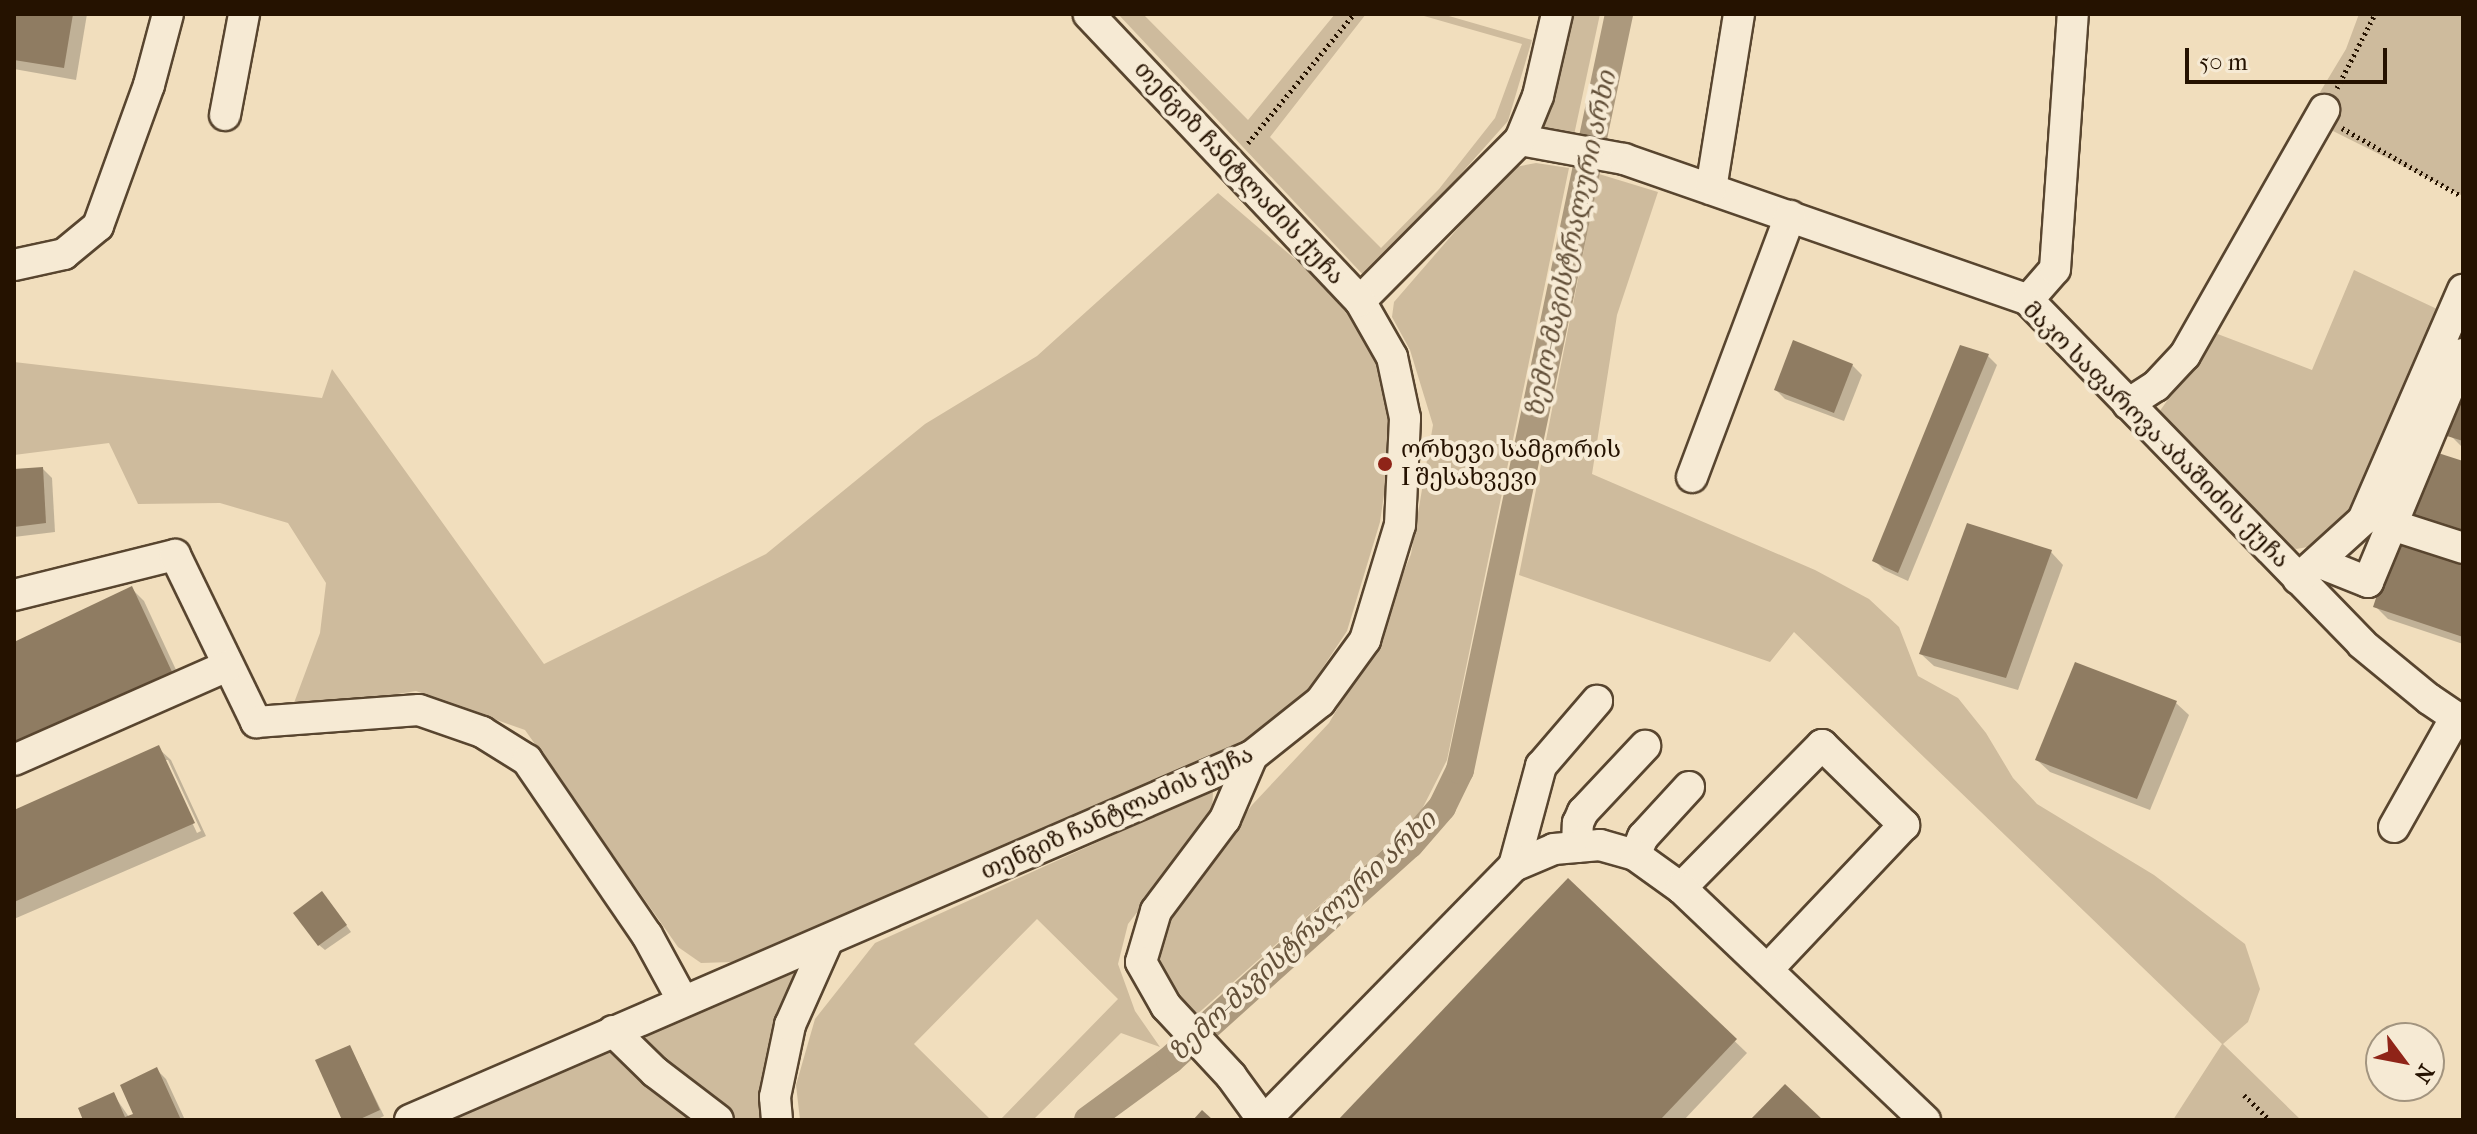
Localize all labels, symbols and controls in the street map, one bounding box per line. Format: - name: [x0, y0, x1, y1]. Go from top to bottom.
- scale bar: [2189, 32, 2391, 82]
- text: 50 m: [2199, 48, 2248, 76]
- street label: თენგიზ ჩანტლაძის ქუჩა: [1128, 55, 1350, 291]
- water label: ზემო-მაგისტრალური არხი: [1519, 68, 1623, 420]
- street label: მაკო საფაროვა-აბაშიძის ქუჩა: [2017, 296, 2295, 574]
- place label: ორხევი სამგორის I შესახვევი: [1401, 436, 1621, 492]
- marker: ორხევი სამგორის I შესახვევი: [1376, 455, 1394, 473]
- street label: თენგიზ ჩანტლაძის ქუჩა: [976, 740, 1258, 886]
- water label: ზემო-მაგისტრალური არხი: [1163, 804, 1443, 1068]
- north arrow: [2365, 1022, 2445, 1102]
- text: N: [2408, 1060, 2439, 1088]

